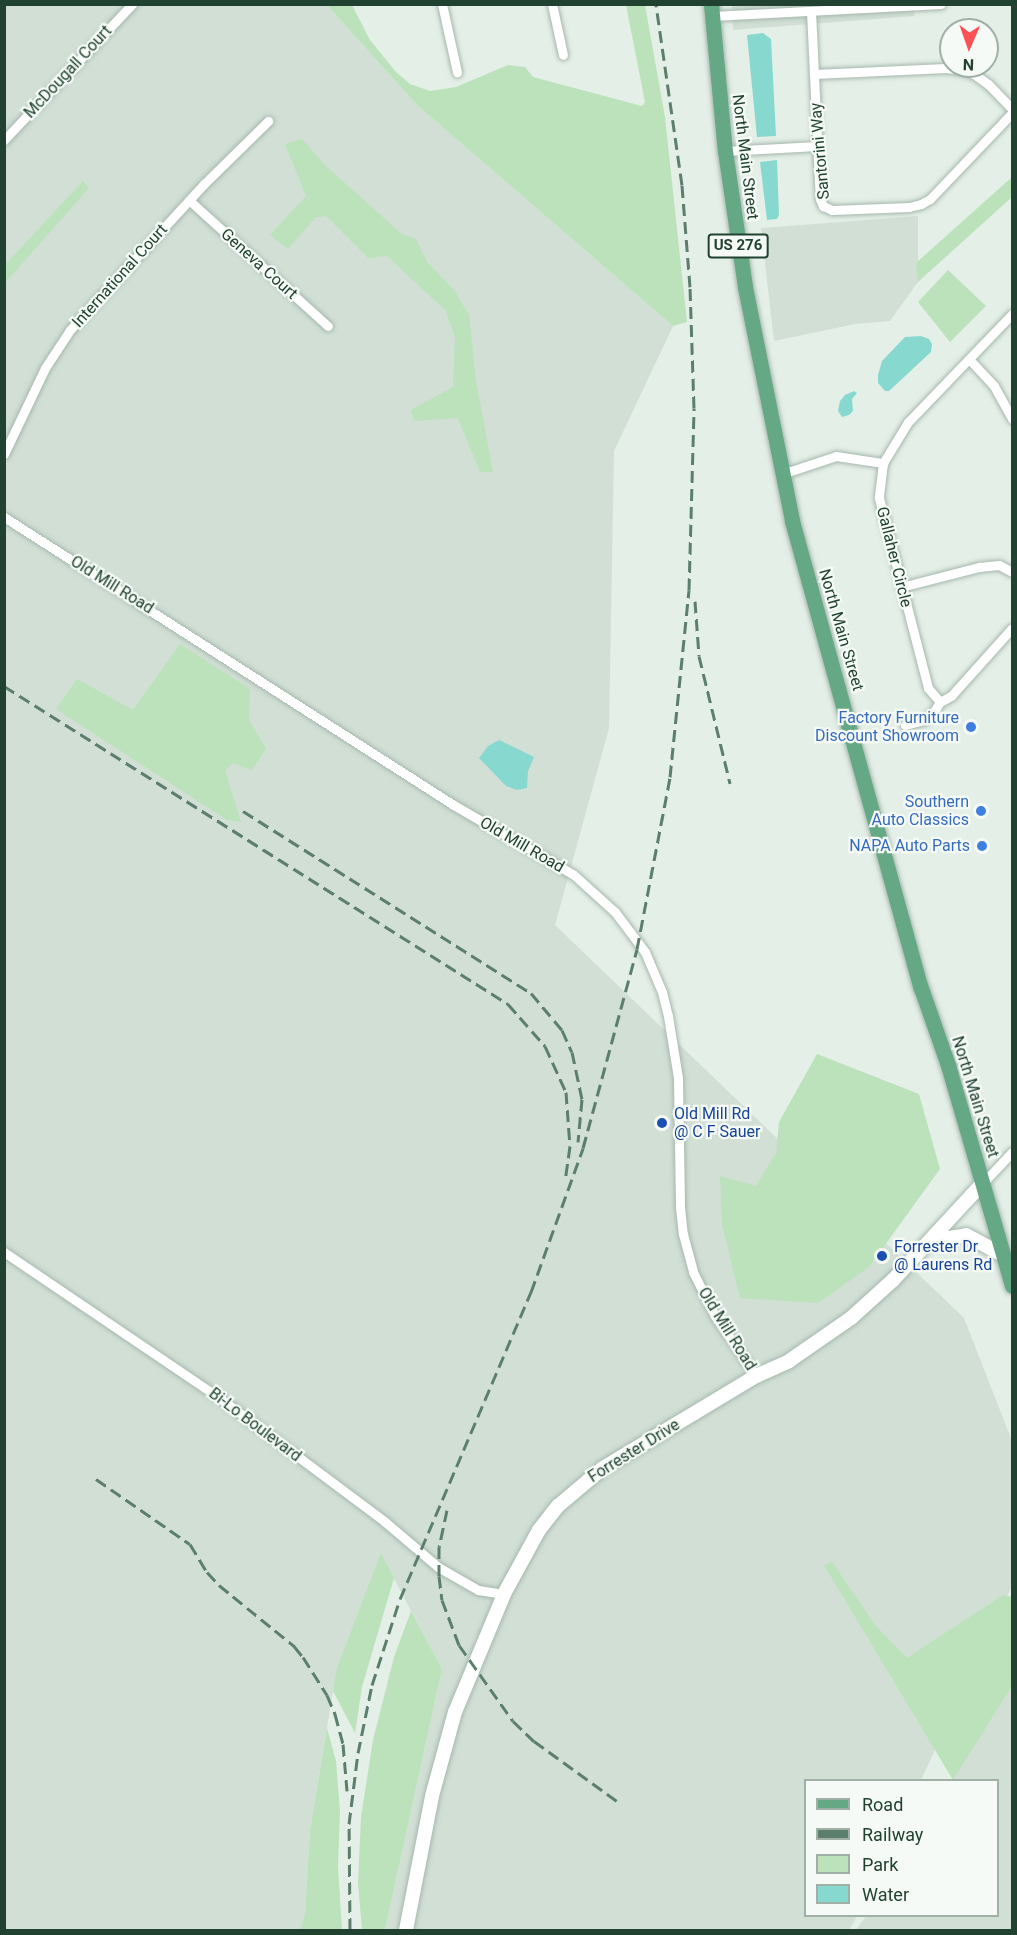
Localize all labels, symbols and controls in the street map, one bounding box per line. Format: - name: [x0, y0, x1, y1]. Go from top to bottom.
- north arrow: [939, 18, 999, 78]
- street label: McDougall Court: [20, 22, 116, 122]
- text: N: [962, 55, 974, 74]
- street label: North Main Street: [728, 93, 762, 221]
- street label: Santorini Way: [806, 102, 834, 200]
- street label: International Court: [68, 220, 172, 332]
- street label: Geneva Court: [217, 225, 301, 303]
- road number: US 276: [706, 234, 770, 258]
- street label: Gallaher Circle: [872, 505, 916, 609]
- street label: Old Mill Road: [67, 552, 157, 618]
- street label: North Main Street: [814, 567, 868, 693]
- place label: Factory Furniture Discount Showroom: [815, 708, 959, 746]
- marker: Factory Furniture Discount Showroom: [964, 720, 978, 734]
- place label: Southern Auto Classics: [872, 792, 969, 830]
- marker: Southern Auto Classics: [974, 804, 988, 818]
- street label: Old Mill Road: [476, 813, 568, 877]
- place label: NAPA Auto Parts: [849, 836, 970, 856]
- marker: NAPA Auto Parts: [975, 839, 989, 853]
- street label: North Main Street: [947, 1034, 1003, 1160]
- place label: Old Mill Rd @ C F Sauer: [674, 1104, 760, 1142]
- marker: Old Mill Rd @ C F Sauer: [655, 1116, 669, 1130]
- place label: Forrester Dr @ Laurens Rd: [894, 1237, 992, 1275]
- marker: Forrester Dr @ Laurens Rd: [875, 1249, 889, 1263]
- street label: Old Mill Road: [694, 1284, 760, 1374]
- street label: Bi-Lo Boulevard: [205, 1384, 305, 1466]
- street label: Forrester Drive: [585, 1415, 683, 1487]
- legend: [804, 1779, 999, 1917]
- text: Road: [862, 1794, 903, 1815]
- text: Railway: [862, 1824, 923, 1845]
- text: Park: [862, 1854, 898, 1875]
- text: Water: [862, 1884, 909, 1905]

